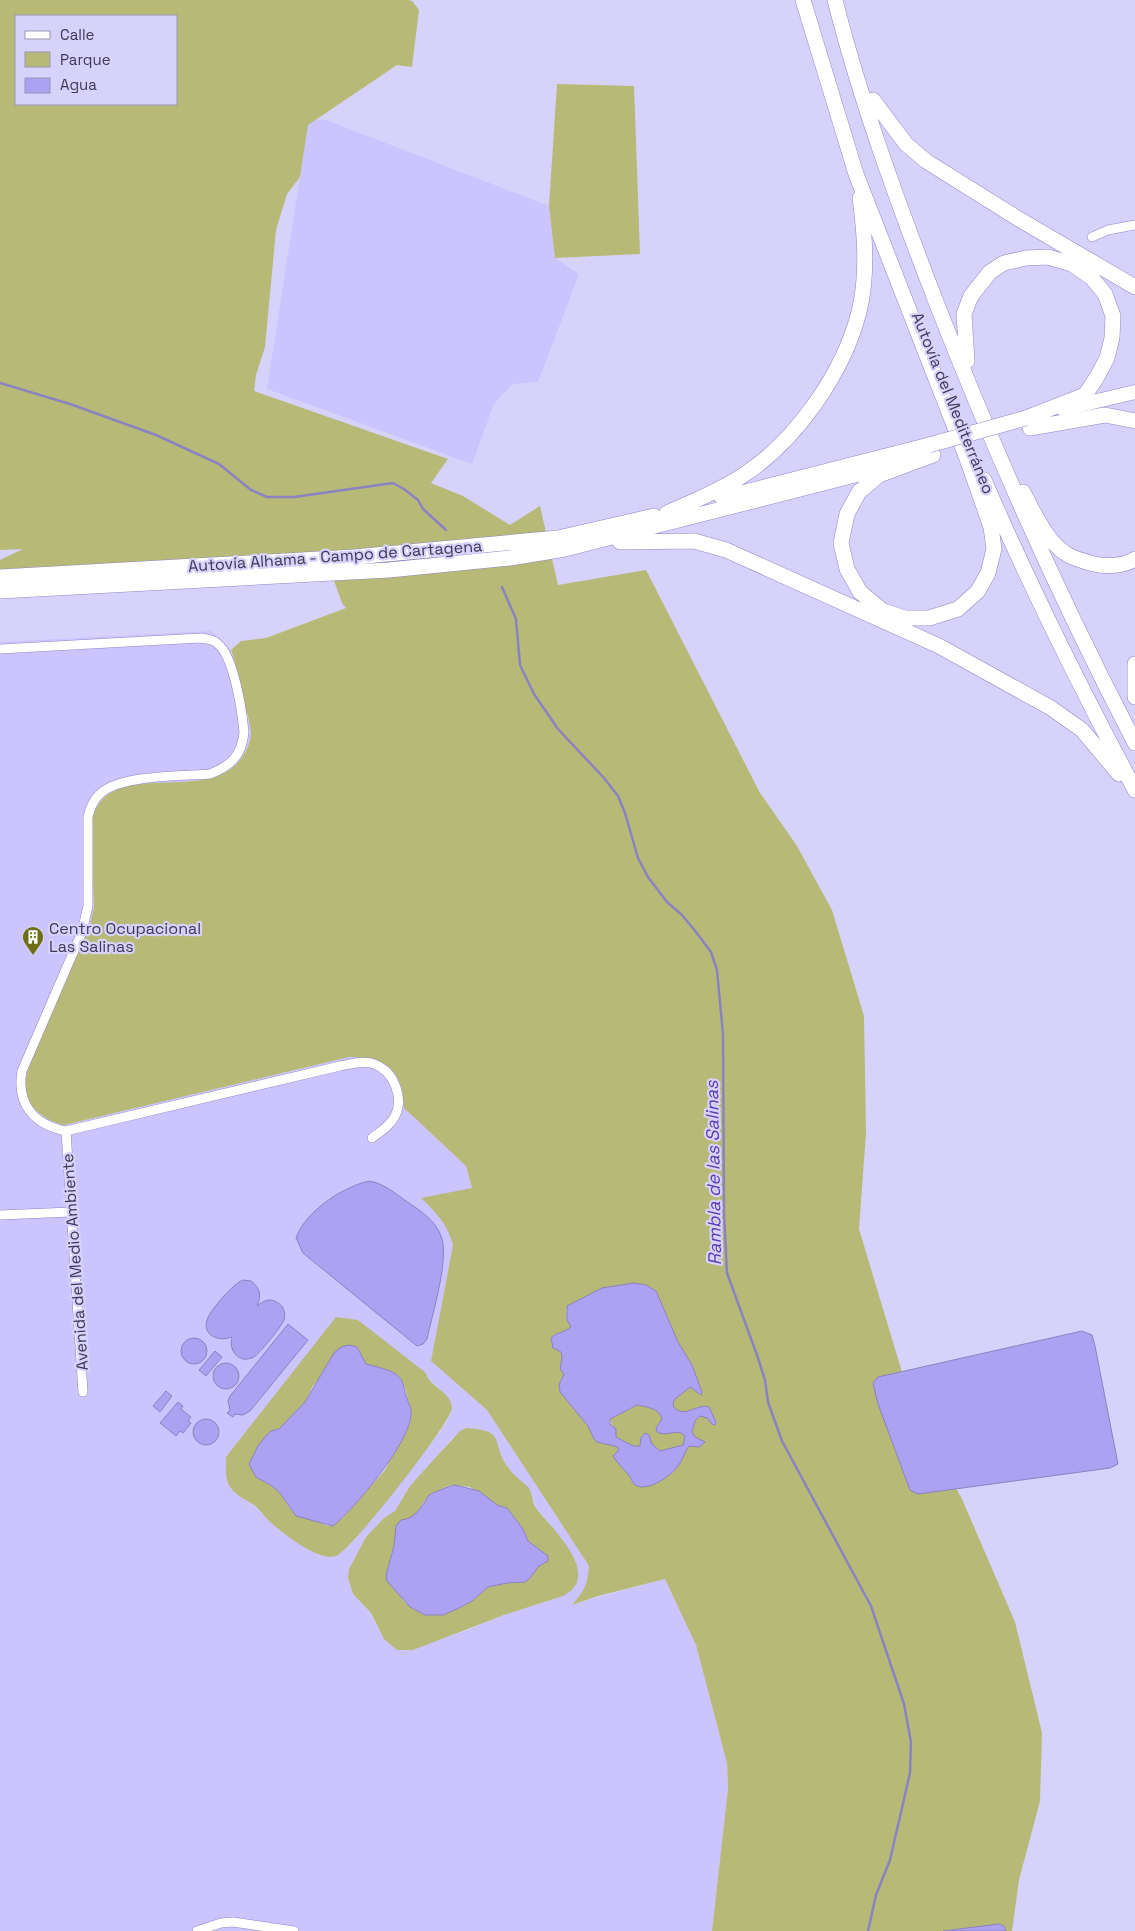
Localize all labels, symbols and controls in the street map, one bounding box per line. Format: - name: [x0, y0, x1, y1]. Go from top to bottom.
- legend: [15, 15, 178, 105]
- text: Calle: [60, 25, 95, 44]
- text: Parque: [60, 50, 111, 69]
- text: Agua: [60, 75, 97, 94]
- street label: Autovía del Mediterráneo: [907, 309, 999, 497]
- street label: Autovía Alhama - Campo de Cartagena: [187, 535, 483, 577]
- place label: Centro Ocupacional Las Salinas: [49, 918, 201, 957]
- building icon: Centro Ocupacional Las Salinas: [21, 925, 45, 956]
- water label: Rambla de las Salinas: [700, 1080, 726, 1266]
- street label: Avenida del Medio Ambiente: [57, 1153, 93, 1371]

